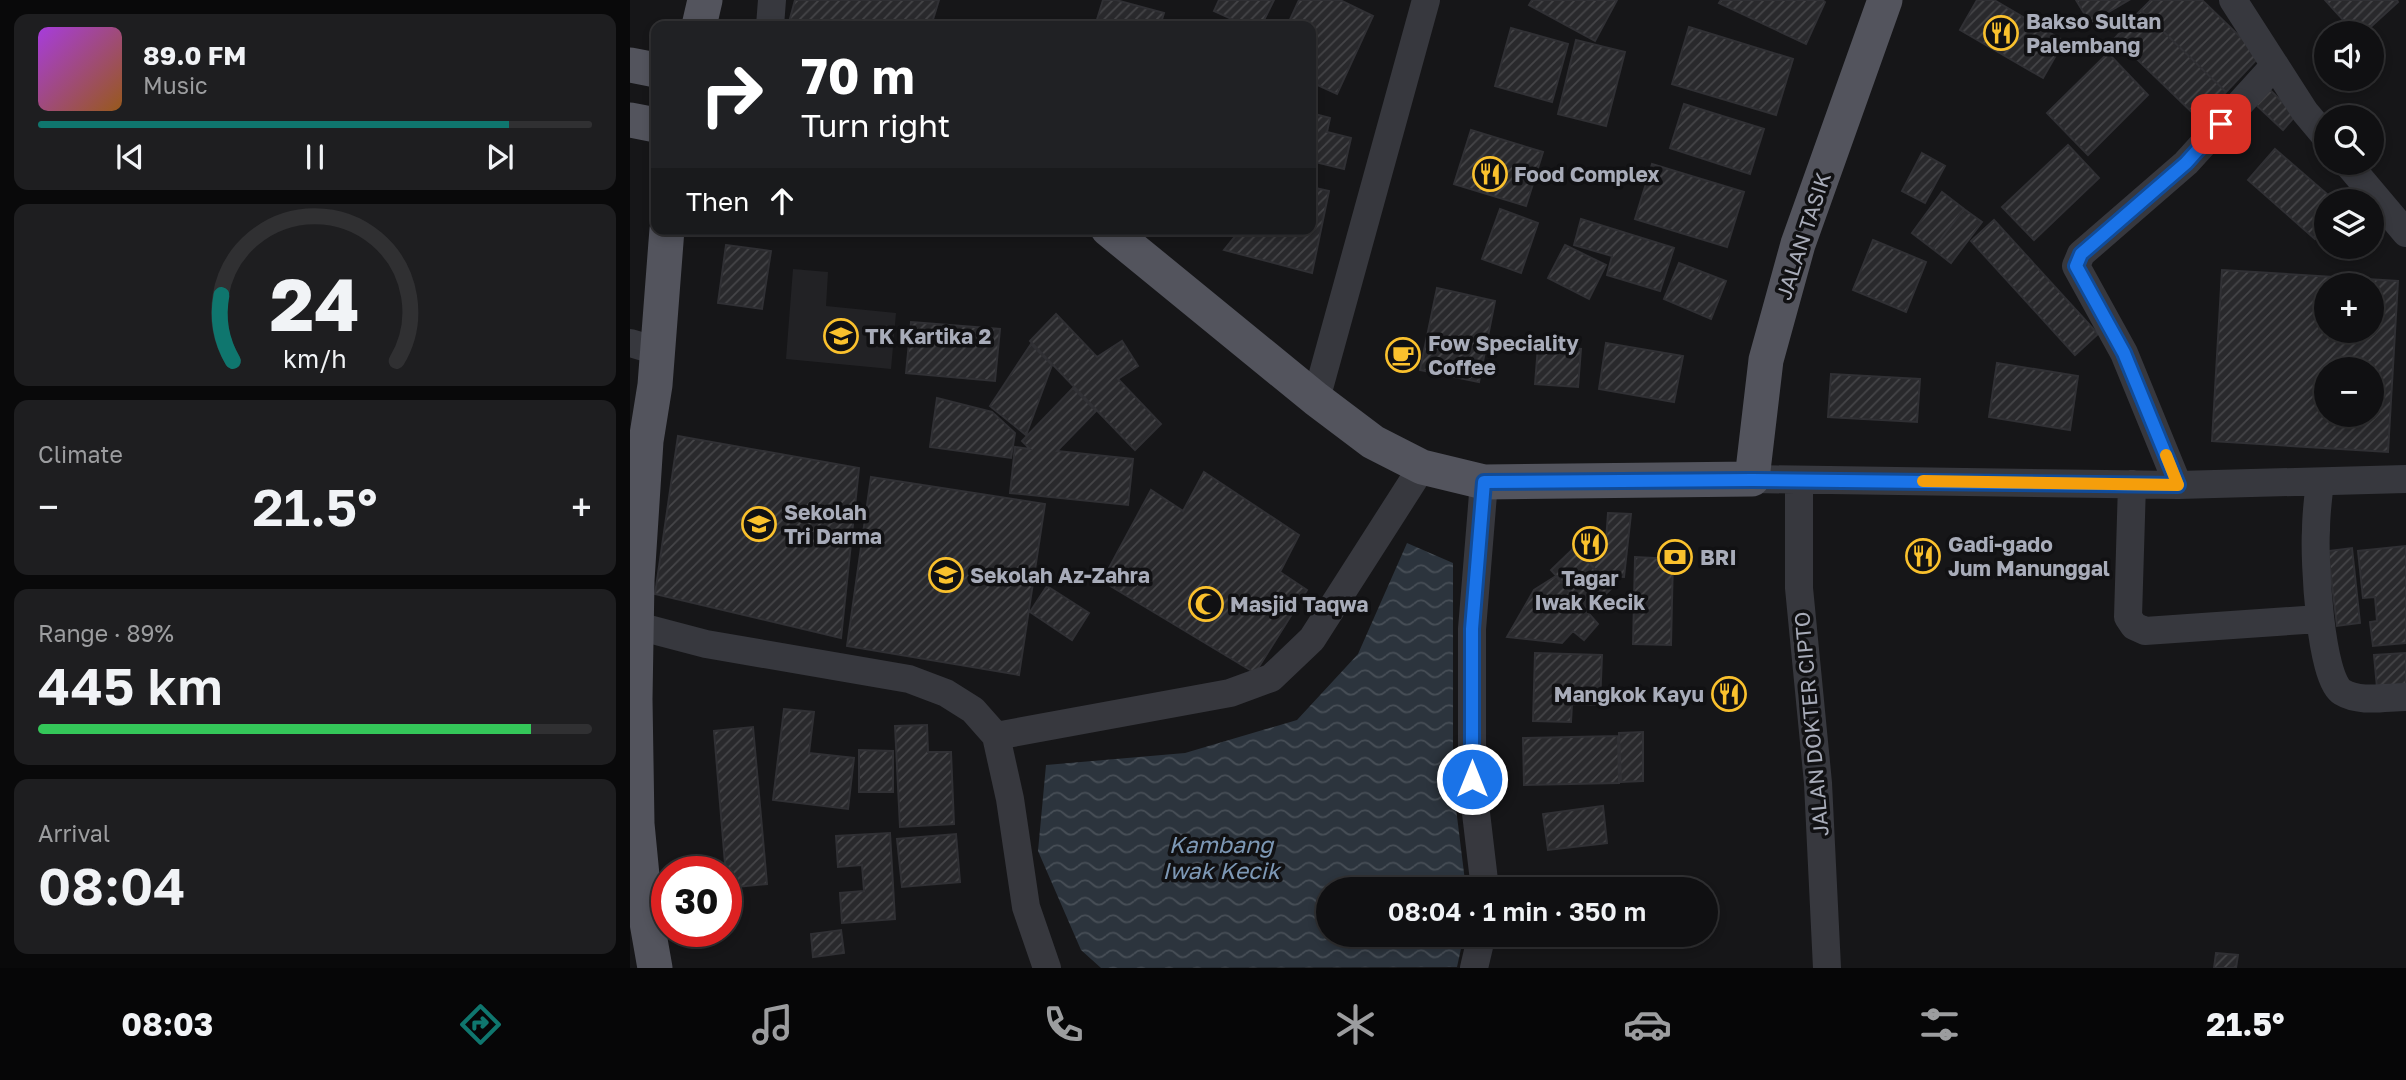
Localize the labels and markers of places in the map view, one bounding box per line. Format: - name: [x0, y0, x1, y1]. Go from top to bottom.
- place label: Bakso Sultan Palembang: [2026, 8, 2161, 58]
- restaurant icon: Bakso Sultan Palembang: [1982, 14, 2020, 52]
- pin: [2191, 94, 2251, 154]
- restaurant icon: Food Complex: [1471, 155, 1509, 193]
- place label: Food Complex: [1514, 161, 1660, 187]
- school or university icon: TK Kartika 2: [822, 317, 860, 355]
- place label: TK Kartika 2: [865, 323, 991, 349]
- place label: Fow Speciality Coffee: [1428, 330, 1579, 380]
- cafe icon: Fow Speciality Coffee: [1384, 336, 1422, 374]
- place label: Sekolah Tri Darma: [784, 499, 882, 549]
- school or university icon: Sekolah Tri Darma: [740, 505, 778, 543]
- restaurant icon: Tagar Iwak Kecik: [1571, 525, 1609, 563]
- place label: Gadi-gado Jum Manunggal: [1948, 531, 2110, 581]
- restaurant icon: Gadi-gado Jum Manunggal: [1904, 537, 1942, 575]
- bank icon: BRI: [1656, 538, 1694, 576]
- place label: BRI: [1700, 544, 1737, 570]
- school or university icon: Sekolah Az-Zahra: [927, 556, 965, 594]
- place label: Sekolah Az-Zahra: [970, 562, 1150, 588]
- place label: Tagar Iwak Kecik: [1535, 565, 1645, 615]
- mosque icon: Masjid Taqwa: [1187, 585, 1225, 623]
- place label: Masjid Taqwa: [1230, 591, 1368, 617]
- restaurant icon: Mangkok Kayu: [1710, 675, 1748, 713]
- place label: Mangkok Kayu: [1554, 681, 1704, 707]

